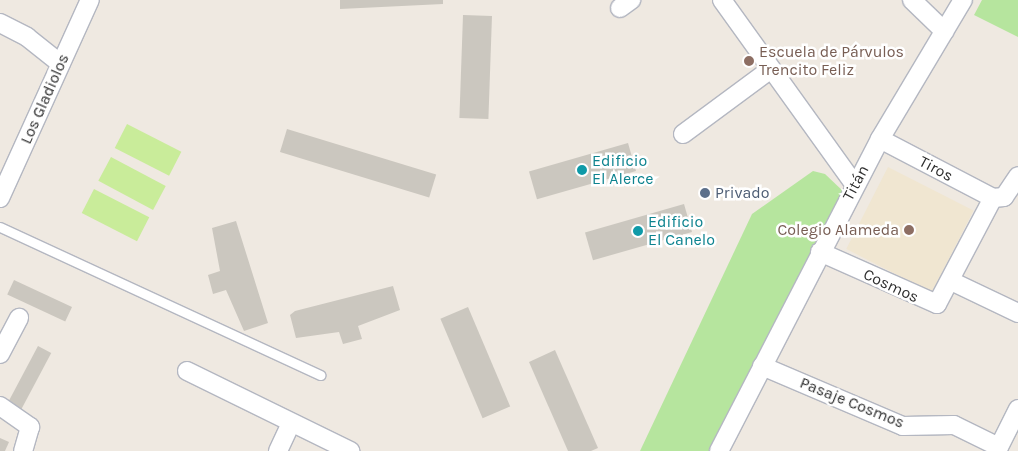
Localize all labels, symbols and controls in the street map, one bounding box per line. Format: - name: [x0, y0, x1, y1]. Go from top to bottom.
- place label: Escuela de Párvulos Trencito Feliz: [759, 42, 904, 80]
- street label: Los Gladiolos: [17, 51, 73, 147]
- marker: Escuela de Párvulos Trencito Feliz: [743, 55, 755, 67]
- place label: Edificio El Alerce: [592, 151, 653, 189]
- street label: Tiros: [916, 152, 956, 186]
- street label: Titán: [839, 162, 873, 204]
- marker: Edificio El Alerce: [576, 164, 588, 176]
- place label: Privado: [715, 183, 769, 203]
- marker: Privado: [699, 187, 711, 199]
- place label: Edificio El Canelo: [648, 212, 715, 250]
- place label: Colegio Alameda: [777, 220, 899, 240]
- marker: Colegio Alameda: [903, 224, 915, 236]
- marker: Edificio El Canelo: [632, 225, 644, 237]
- street label: Cosmos: [860, 265, 922, 307]
- street label: Pasaje Cosmos: [797, 373, 907, 433]

